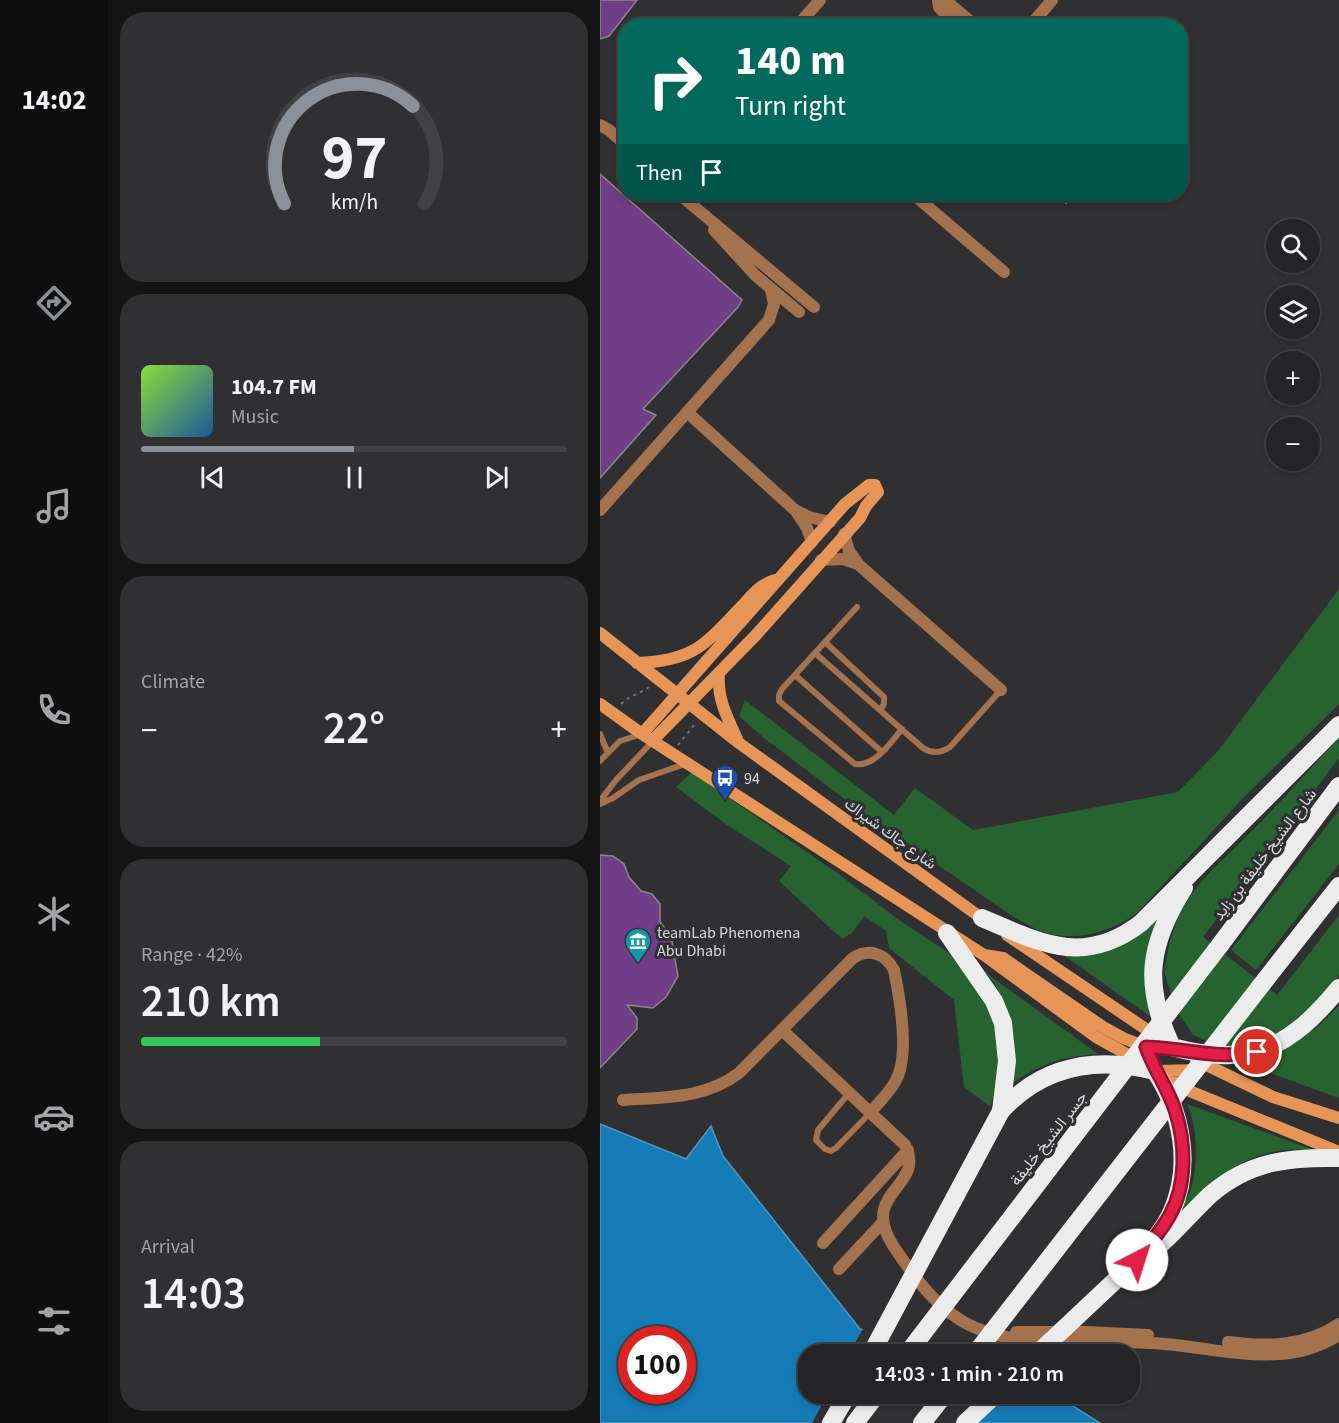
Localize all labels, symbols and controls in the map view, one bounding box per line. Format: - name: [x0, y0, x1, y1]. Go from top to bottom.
- text: 140 m: [735, 31, 846, 91]
- icon: right: [636, 42, 714, 120]
- text: 14:02: [21, 81, 87, 120]
- text: Turn right: [735, 87, 846, 126]
- text: 97: [321, 114, 387, 203]
- icon: arrive: [695, 156, 728, 189]
- text: Then: [636, 157, 683, 189]
- text: km/h: [330, 187, 378, 218]
- map controls: [1266, 219, 1320, 471]
- button: search: [1266, 219, 1320, 273]
- icon: directions: [33, 282, 75, 324]
- button: layers: [1266, 285, 1320, 339]
- button: +: [1266, 351, 1320, 405]
- text: 104.7 FM: [231, 371, 317, 403]
- text: Music: [231, 403, 279, 431]
- button: −: [1266, 417, 1320, 471]
- icon: previous: [196, 461, 229, 494]
- icon: pause: [338, 461, 371, 494]
- icon: next: [480, 461, 513, 494]
- icon: music: [33, 485, 75, 527]
- text: Climate: [141, 668, 205, 696]
- icon: phone: [33, 689, 75, 731]
- text: 22°: [323, 697, 385, 761]
- text: −: [141, 707, 157, 754]
- text: +: [551, 707, 567, 754]
- bus stop icon: 94: [710, 763, 740, 801]
- place label: 94: [744, 768, 760, 790]
- street label: شارع الشيخ خليفة بن زايد: [1208, 784, 1322, 925]
- street label: شارع جاك شيراك: [840, 793, 941, 875]
- icon: climate: [33, 893, 75, 935]
- place label: teamLab Phenomena Abu Dhabi: [657, 922, 800, 962]
- museum icon: teamLab Phenomena Abu Dhabi: [623, 926, 653, 964]
- text: Range · 42%: [141, 941, 242, 969]
- text: 210 km: [141, 970, 281, 1034]
- pin: [1231, 1026, 1282, 1077]
- icon: arrive: [1240, 1035, 1273, 1068]
- street label: جسر الشيخ خليفة: [1005, 1087, 1093, 1190]
- icon: car: [33, 1096, 75, 1138]
- position arrow: [1105, 1228, 1169, 1292]
- text: Arrival: [141, 1233, 195, 1261]
- text: 14:03: [141, 1262, 246, 1326]
- icon: filters: [33, 1300, 75, 1342]
- speed limit sign: 100: [618, 1326, 696, 1404]
- text: 14:03 · 1 min · 210 m: [874, 1358, 1064, 1390]

